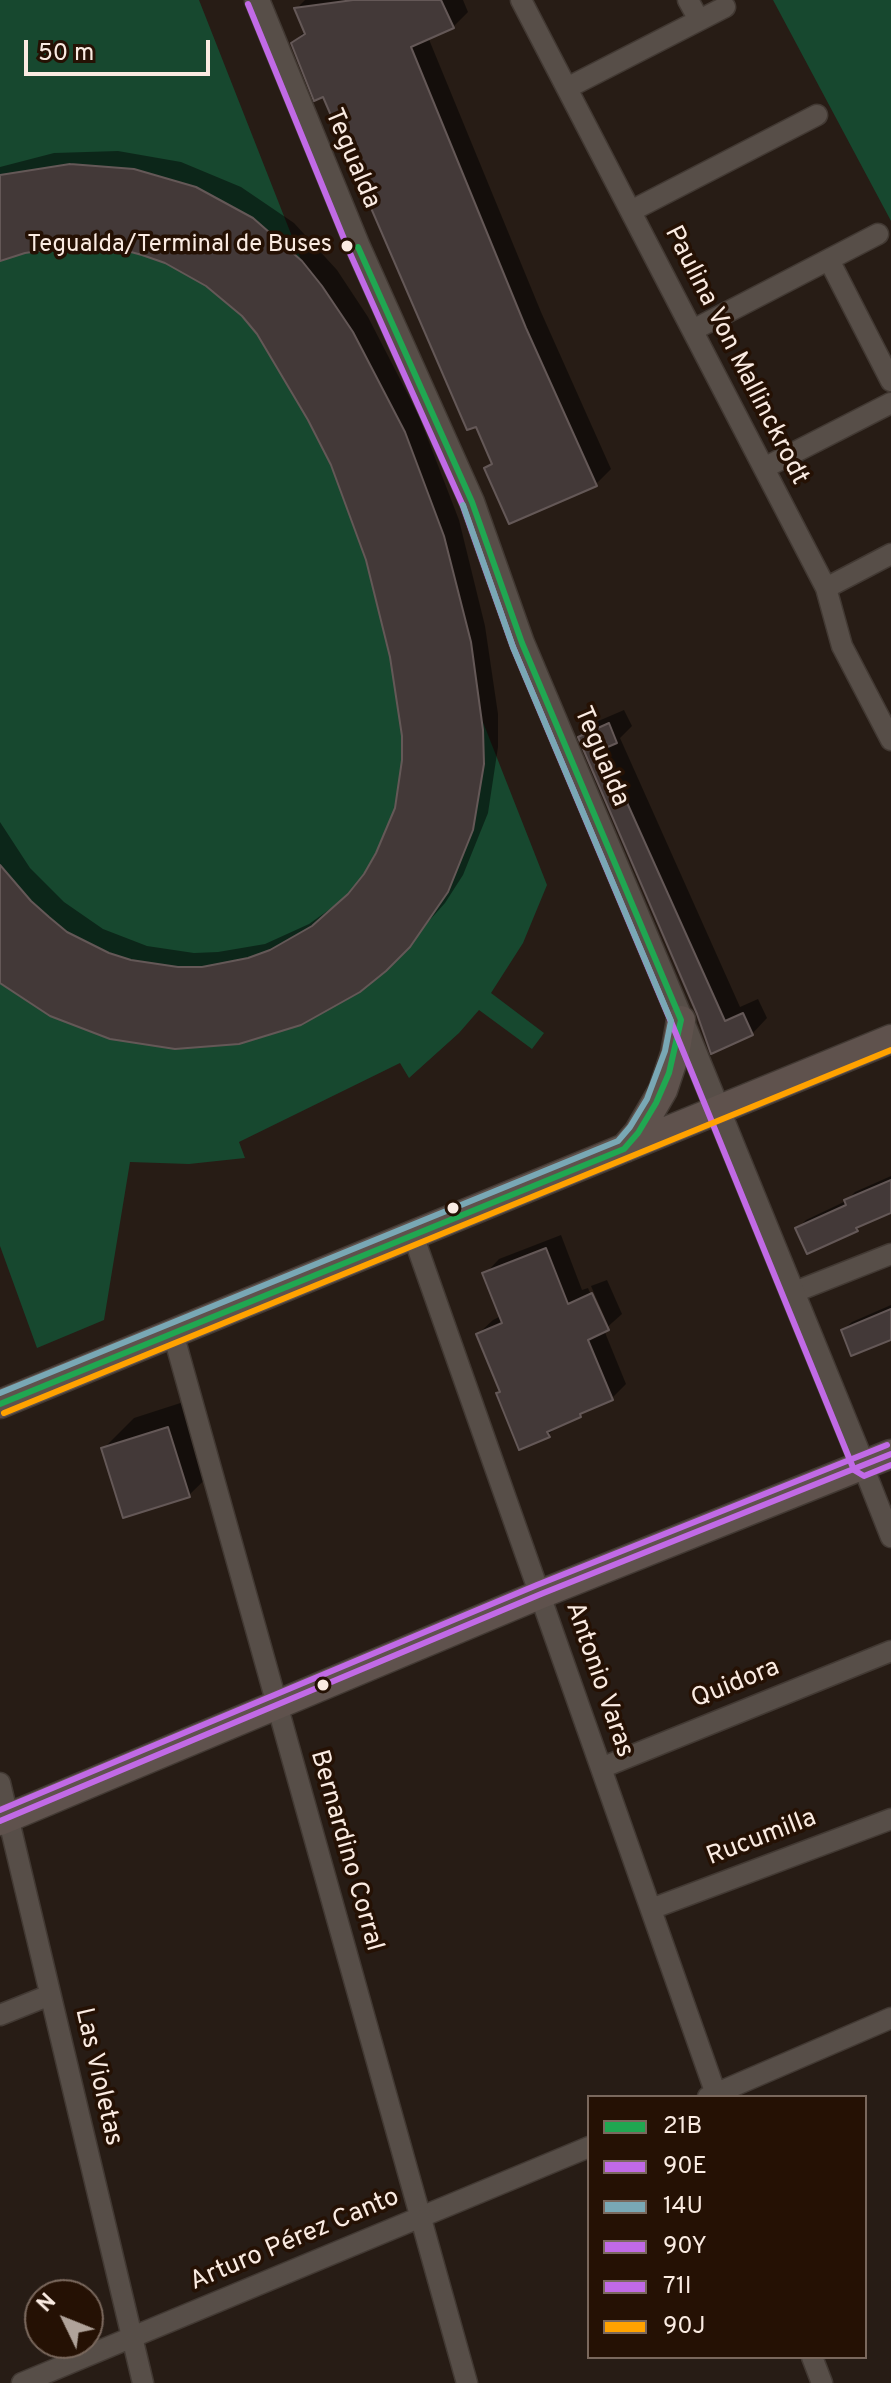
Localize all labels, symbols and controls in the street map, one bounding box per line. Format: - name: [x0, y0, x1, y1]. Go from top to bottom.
- scale bar: [28, 24, 214, 74]
- text: 50 m: [38, 39, 94, 69]
- street label: Tegualda: [316, 104, 386, 214]
- street label: Paulina Von Mallinckrodt: [656, 221, 814, 491]
- place label: Tegualda/Terminal de Buses: [27, 232, 332, 260]
- marker: Tegualda/Terminal de Buses: [339, 238, 355, 254]
- street label: Tegualda: [565, 702, 635, 812]
- unlabelled marker: [445, 1200, 461, 1216]
- street label: Antonio Varas: [557, 1598, 639, 1762]
- street label: Quidora: [687, 1653, 785, 1717]
- unlabelled marker: [315, 1677, 331, 1693]
- street label: Bernardino Corral: [301, 1747, 389, 1955]
- street label: Rucumilla: [703, 1804, 821, 1874]
- street label: Las Violetas: [66, 2005, 128, 2149]
- legend: [587, 2095, 867, 2359]
- text: 21B: [663, 2112, 702, 2142]
- text: 90E: [663, 2152, 707, 2182]
- street label: Arturo Pérez Canto: [186, 2183, 404, 2299]
- text: 14U: [663, 2192, 703, 2222]
- text: 90Y: [663, 2232, 707, 2262]
- text: 71I: [663, 2272, 692, 2302]
- north arrow: [24, 2279, 104, 2359]
- text: N: [32, 2289, 63, 2319]
- text: 90J: [663, 2312, 706, 2342]

